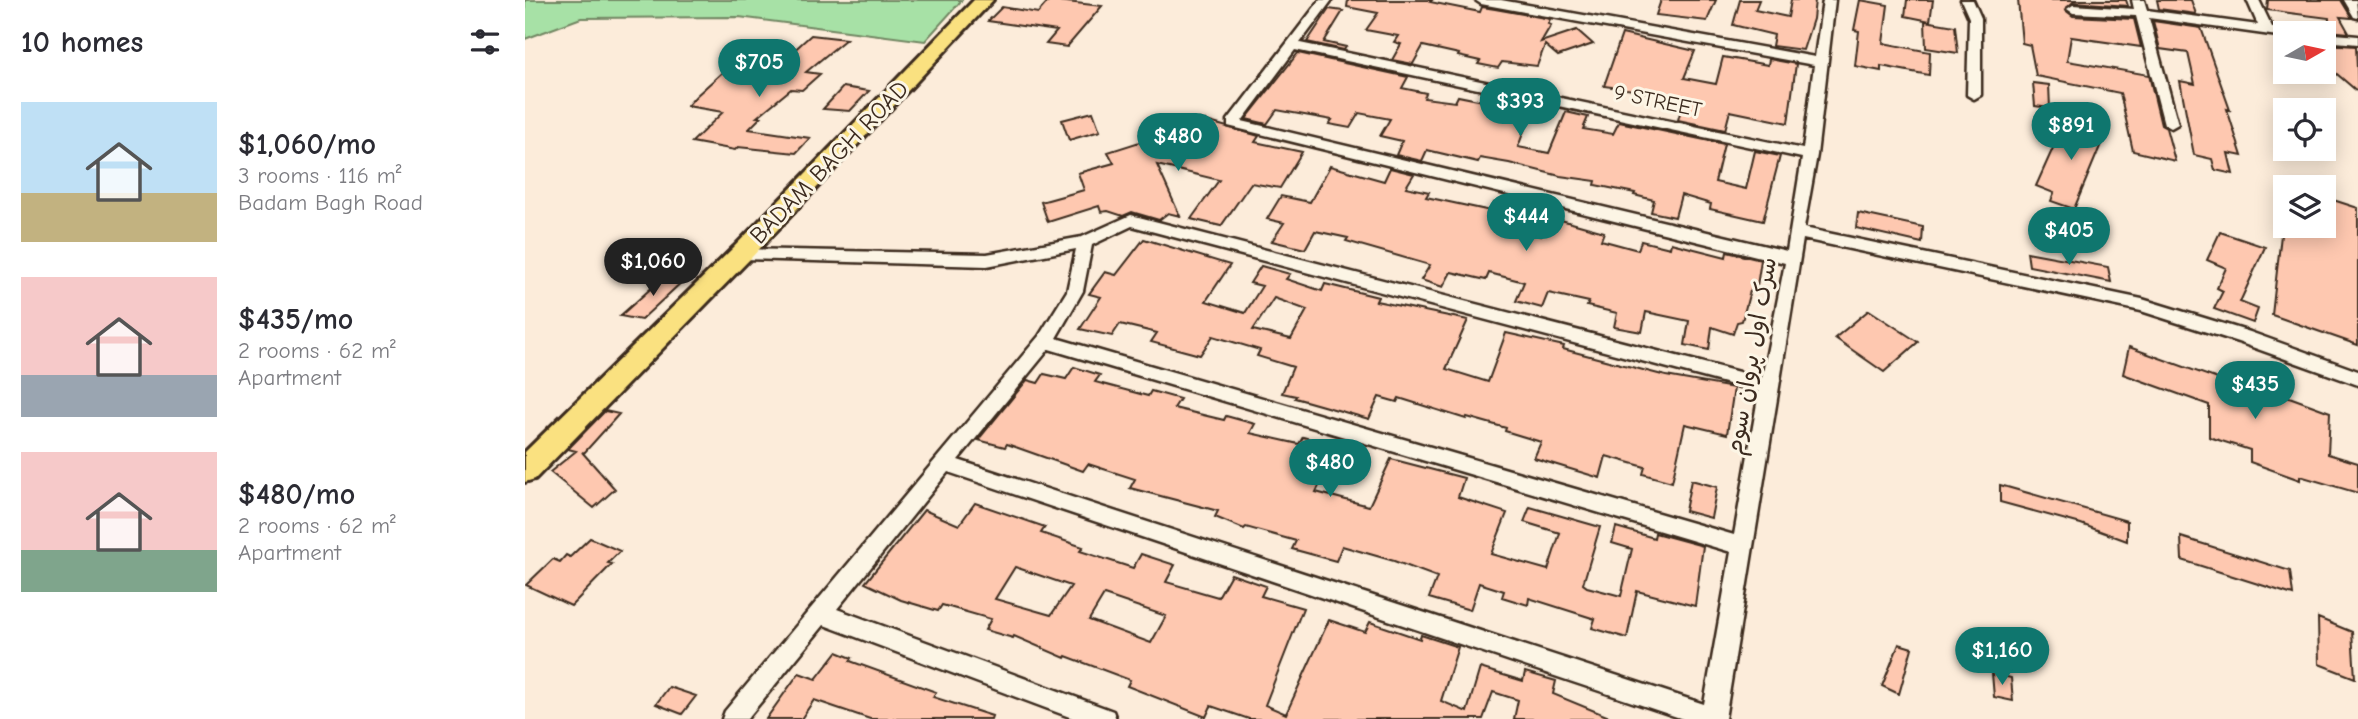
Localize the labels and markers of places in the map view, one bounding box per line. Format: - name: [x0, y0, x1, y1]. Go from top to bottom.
- pin: $705: [718, 40, 800, 99]
- pin: $393: [1479, 78, 1561, 138]
- pin: $891: [2030, 102, 2112, 162]
- pin: $480: [1137, 114, 1219, 173]
- pin: $444: [1485, 194, 1567, 253]
- pin: $405: [2028, 208, 2110, 267]
- pin: $1,060: [596, 238, 710, 298]
- pin: $435: [2214, 362, 2296, 421]
- pin: $480: [1289, 440, 1371, 499]
- pin: $1,160: [1945, 628, 2059, 687]

